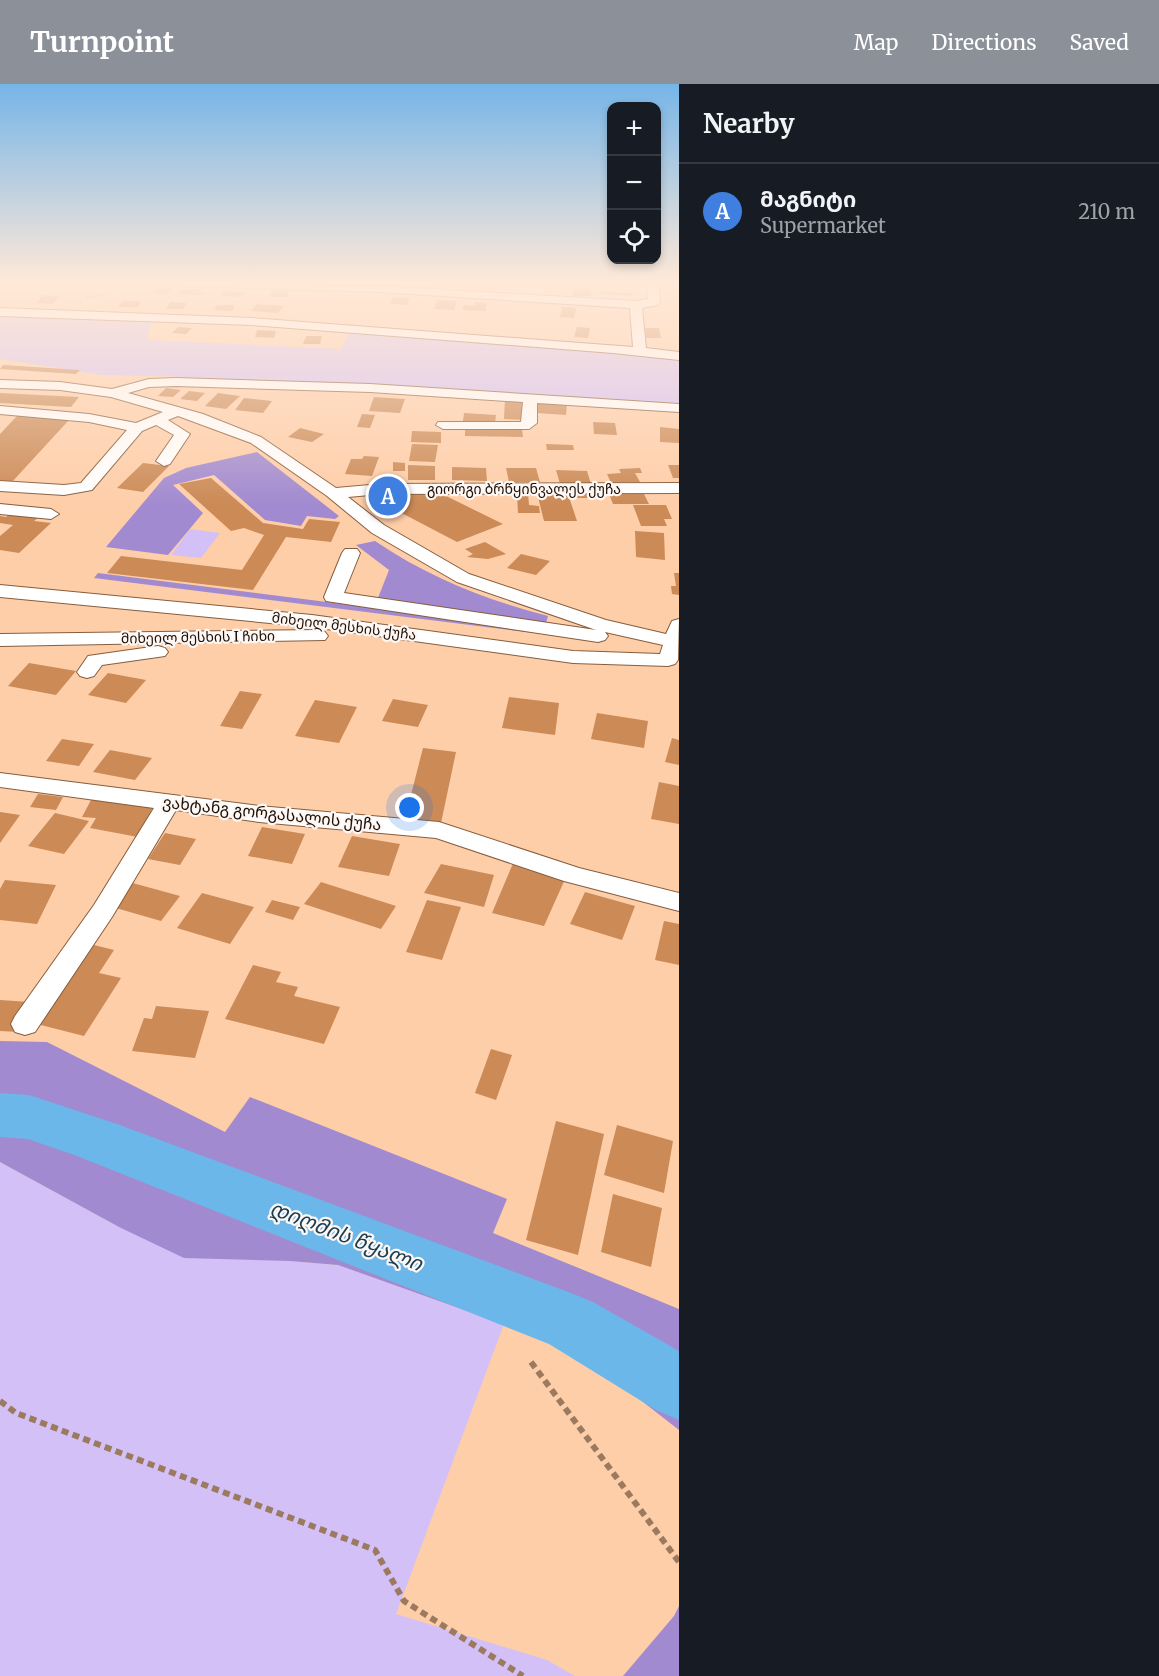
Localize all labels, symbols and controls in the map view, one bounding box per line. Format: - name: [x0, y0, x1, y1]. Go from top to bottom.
- text: Turnpoint: [30, 24, 174, 60]
- text: Map: [854, 29, 898, 56]
- text: Directions: [931, 29, 1036, 56]
- text: Saved: [1069, 29, 1129, 56]
- map controls: [607, 102, 661, 264]
- button: +: [607, 102, 661, 156]
- text: Nearby: [703, 107, 795, 140]
- button: −: [607, 156, 661, 210]
- text: მაგნიტი: [760, 185, 856, 213]
- text: A: [715, 199, 730, 224]
- text: 210 m: [1078, 199, 1135, 224]
- button: locate: [607, 210, 661, 264]
- text: Supermarket: [760, 213, 886, 238]
- pin: A: [368, 474, 408, 518]
- street label: გიორგი ბრწყინვალეს ქუჩა: [427, 480, 621, 498]
- street label: მიხეილ მესხის ქუჩა: [271, 608, 417, 644]
- street label: მიხეილ მესხის I ჩიხი: [121, 627, 275, 647]
- street label: ვახტანგ გორგასალის ქუჩა: [162, 792, 382, 835]
- your location: [395, 793, 424, 822]
- water label: დიღმის წყალი: [266, 1194, 427, 1277]

